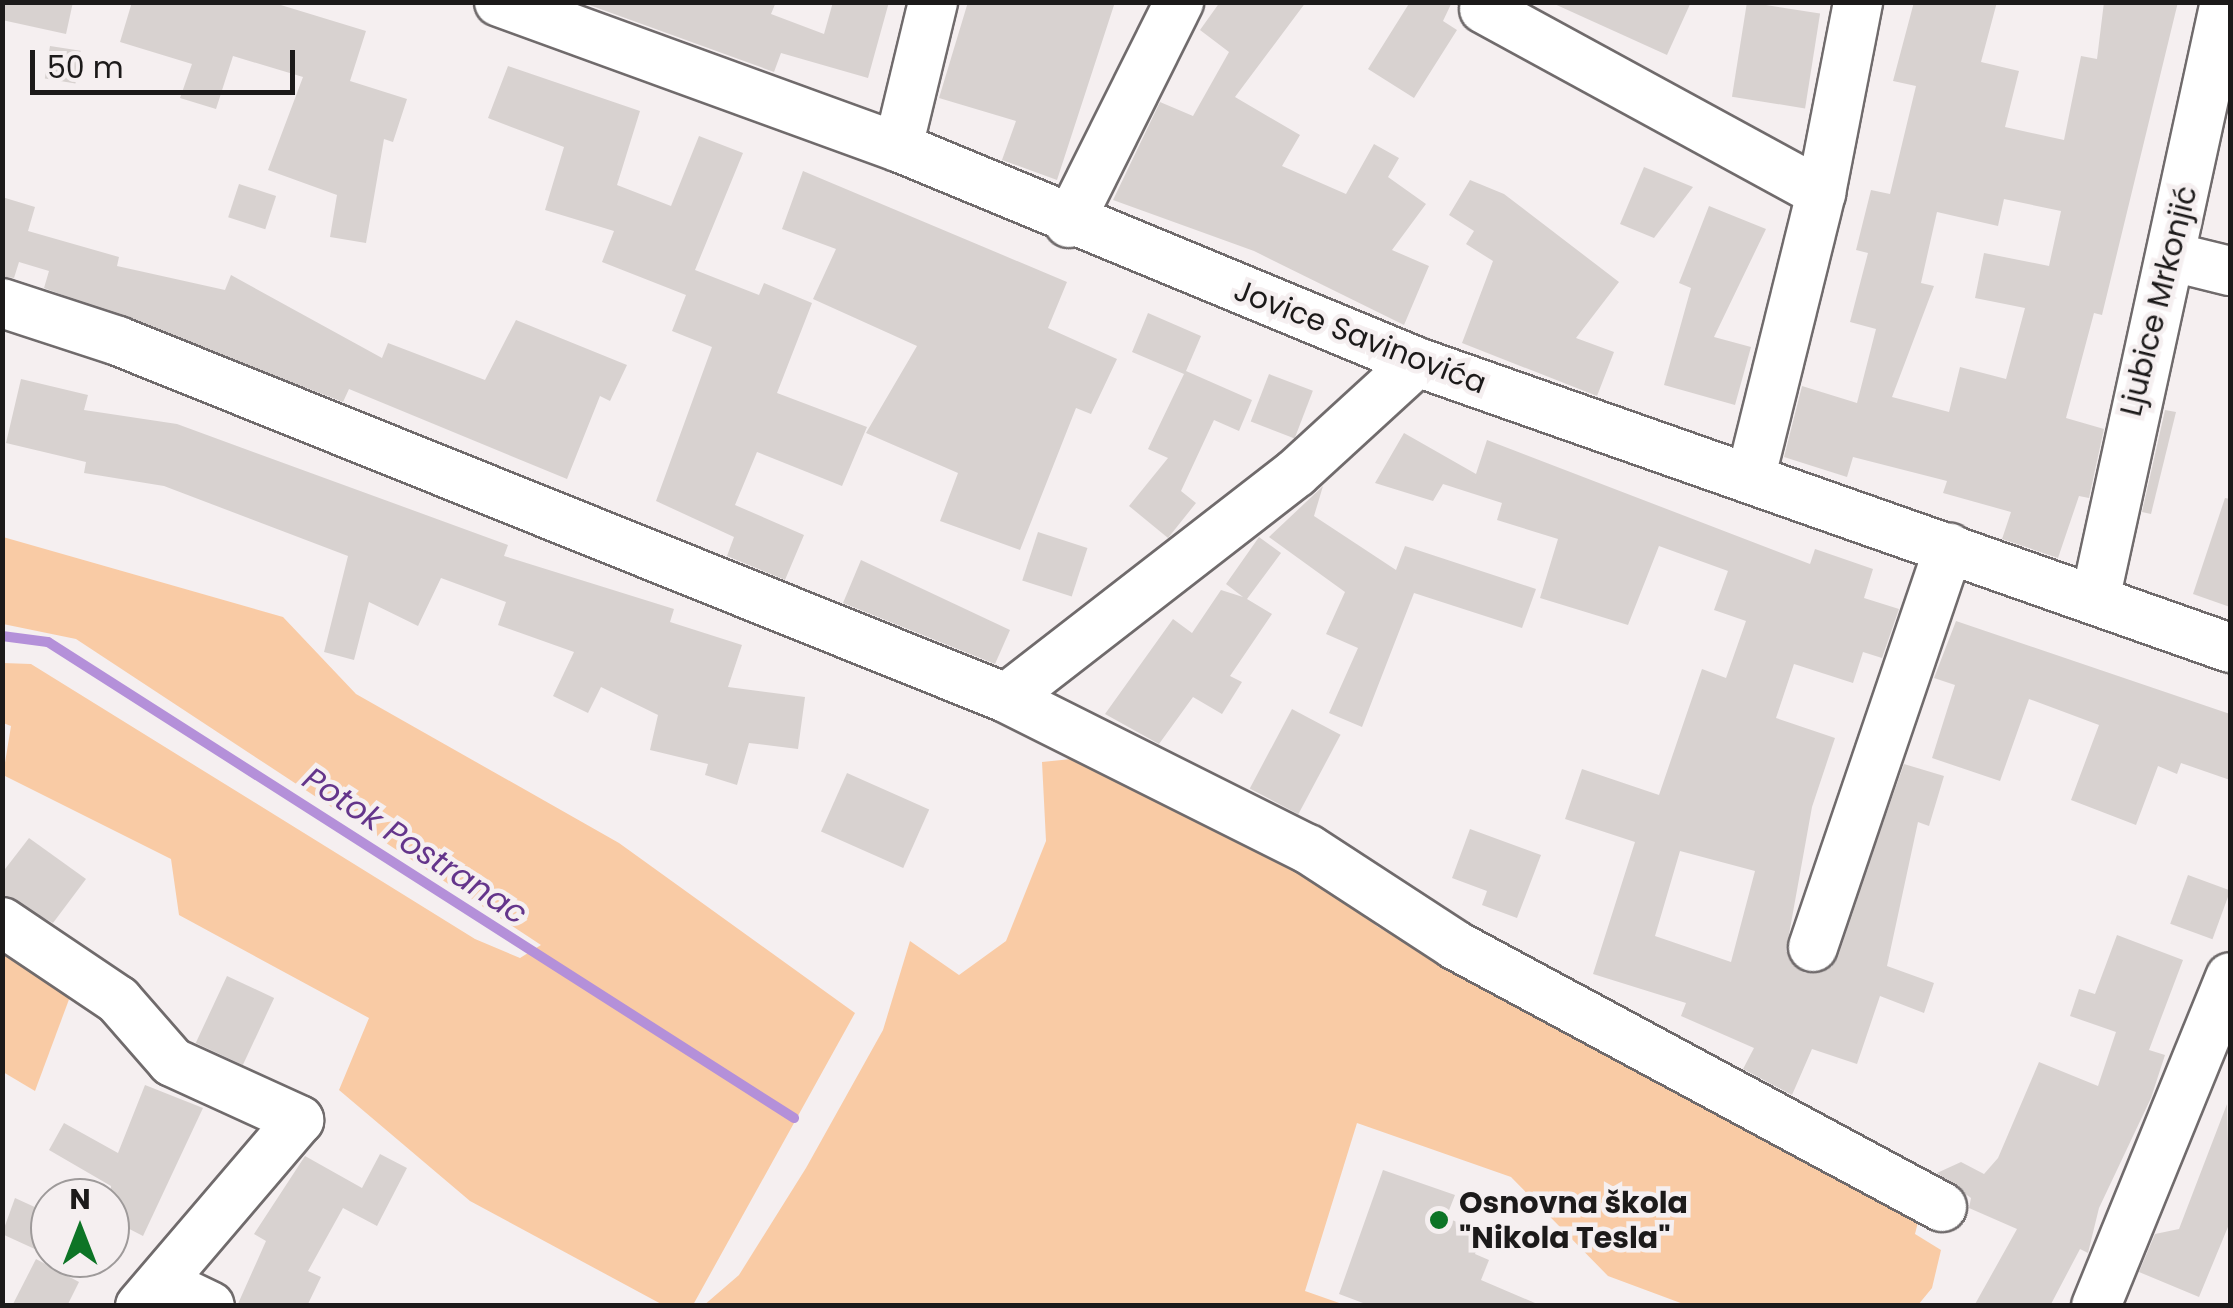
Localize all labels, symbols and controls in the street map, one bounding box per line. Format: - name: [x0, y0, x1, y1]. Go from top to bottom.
- scale bar: [35, 30, 300, 92]
- text: 50 m: [47, 46, 124, 89]
- street label: Ljubice Mrkonjić: [2113, 182, 2205, 420]
- street label: Jovice Savinovića: [1229, 272, 1491, 402]
- water label: Potok Postranac: [296, 759, 534, 933]
- north arrow: [30, 1178, 130, 1278]
- text: N: [69, 1180, 91, 1219]
- place label: Osnovna škola "Nikola Tesla": [1459, 1185, 1688, 1256]
- marker: Osnovna škola "Nikola Tesla": [1428, 1209, 1450, 1231]

